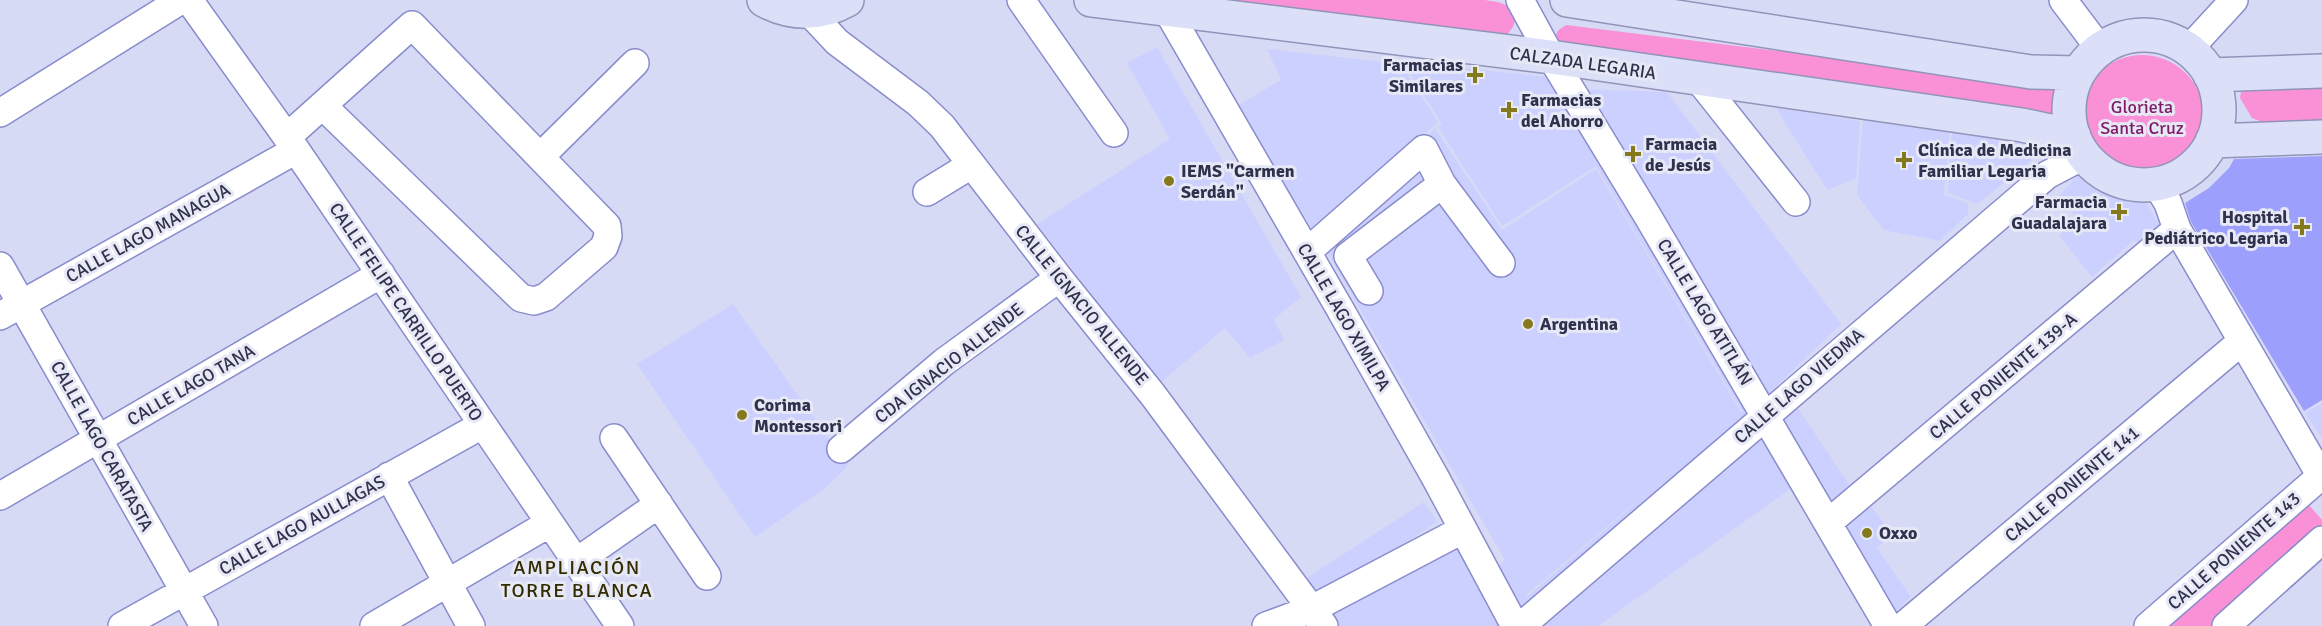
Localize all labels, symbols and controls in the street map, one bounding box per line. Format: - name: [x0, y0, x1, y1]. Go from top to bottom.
- street label: CALZADA LEGARIA: [1508, 42, 1658, 84]
- place label: Farmacias Similares: [1383, 54, 1463, 97]
- marker: Farmacias Similares: [1468, 68, 1482, 82]
- place label: Farmacias del Ahorro: [1521, 89, 1603, 132]
- park label: Glorieta Santa Cruz: [2100, 96, 2184, 139]
- marker: Farmacias del Ahorro: [1502, 103, 1516, 117]
- place label: Farmacia de Jesús: [1645, 133, 1717, 176]
- place label: Clínica de Medicina Familiar Legaria: [1918, 139, 2071, 182]
- marker: Farmacia de Jesús: [1626, 147, 1640, 161]
- marker: Clínica de Medicina Familiar Legaria: [1895, 151, 1913, 169]
- place label: IEMS "Carmen Serdán": [1181, 160, 1295, 203]
- marker: IEMS "Carmen Serdán": [1162, 174, 1176, 188]
- street label: CALLE LAGO MANAGUA: [62, 179, 234, 287]
- place label: Farmacia Guadalajara: [2011, 191, 2107, 234]
- street label: CALLE FELIPE CARRILLO PUERTO: [325, 199, 487, 425]
- marker: Farmacia Guadalajara: [2112, 205, 2126, 219]
- place label: Hospital Pediátrico Legaria: [2144, 206, 2288, 249]
- marker: Hospital Pediátrico Legaria: [2293, 218, 2311, 236]
- street label: CALLE IGNACIO ALLENDE: [1011, 220, 1153, 390]
- street label: CALLE LAGO ATITLÁN: [1653, 235, 1757, 389]
- street label: CALLE LAGO XIMILPA: [1293, 239, 1395, 395]
- street label: CDA IGNACIO ALLENDE: [870, 298, 1028, 428]
- street label: CALLE PONIENTE 139-A: [1925, 308, 2081, 444]
- place label: Argentina: [1540, 313, 1618, 335]
- marker: Argentina: [1521, 317, 1535, 331]
- street label: CALLE LAGO VIEDMA: [1730, 324, 1868, 448]
- street label: CALLE LAGO TANA: [123, 340, 259, 430]
- street label: CALLE LAGO CARATASTA: [46, 357, 158, 535]
- place label: Corima Montessori: [754, 394, 842, 437]
- marker: Corima Montessori: [735, 408, 749, 422]
- street label: CALLE PONIENTE 141: [2000, 421, 2144, 547]
- street label: CALLE LAGO AULLAGAS: [215, 470, 389, 580]
- street label: CALLE PONIENTE 143: [2163, 487, 2305, 615]
- place label: Oxxo: [1879, 522, 1917, 544]
- marker: Oxxo: [1860, 526, 1874, 540]
- district label: AMPLIACIÓN TORRE BLANCA: [501, 555, 653, 603]

